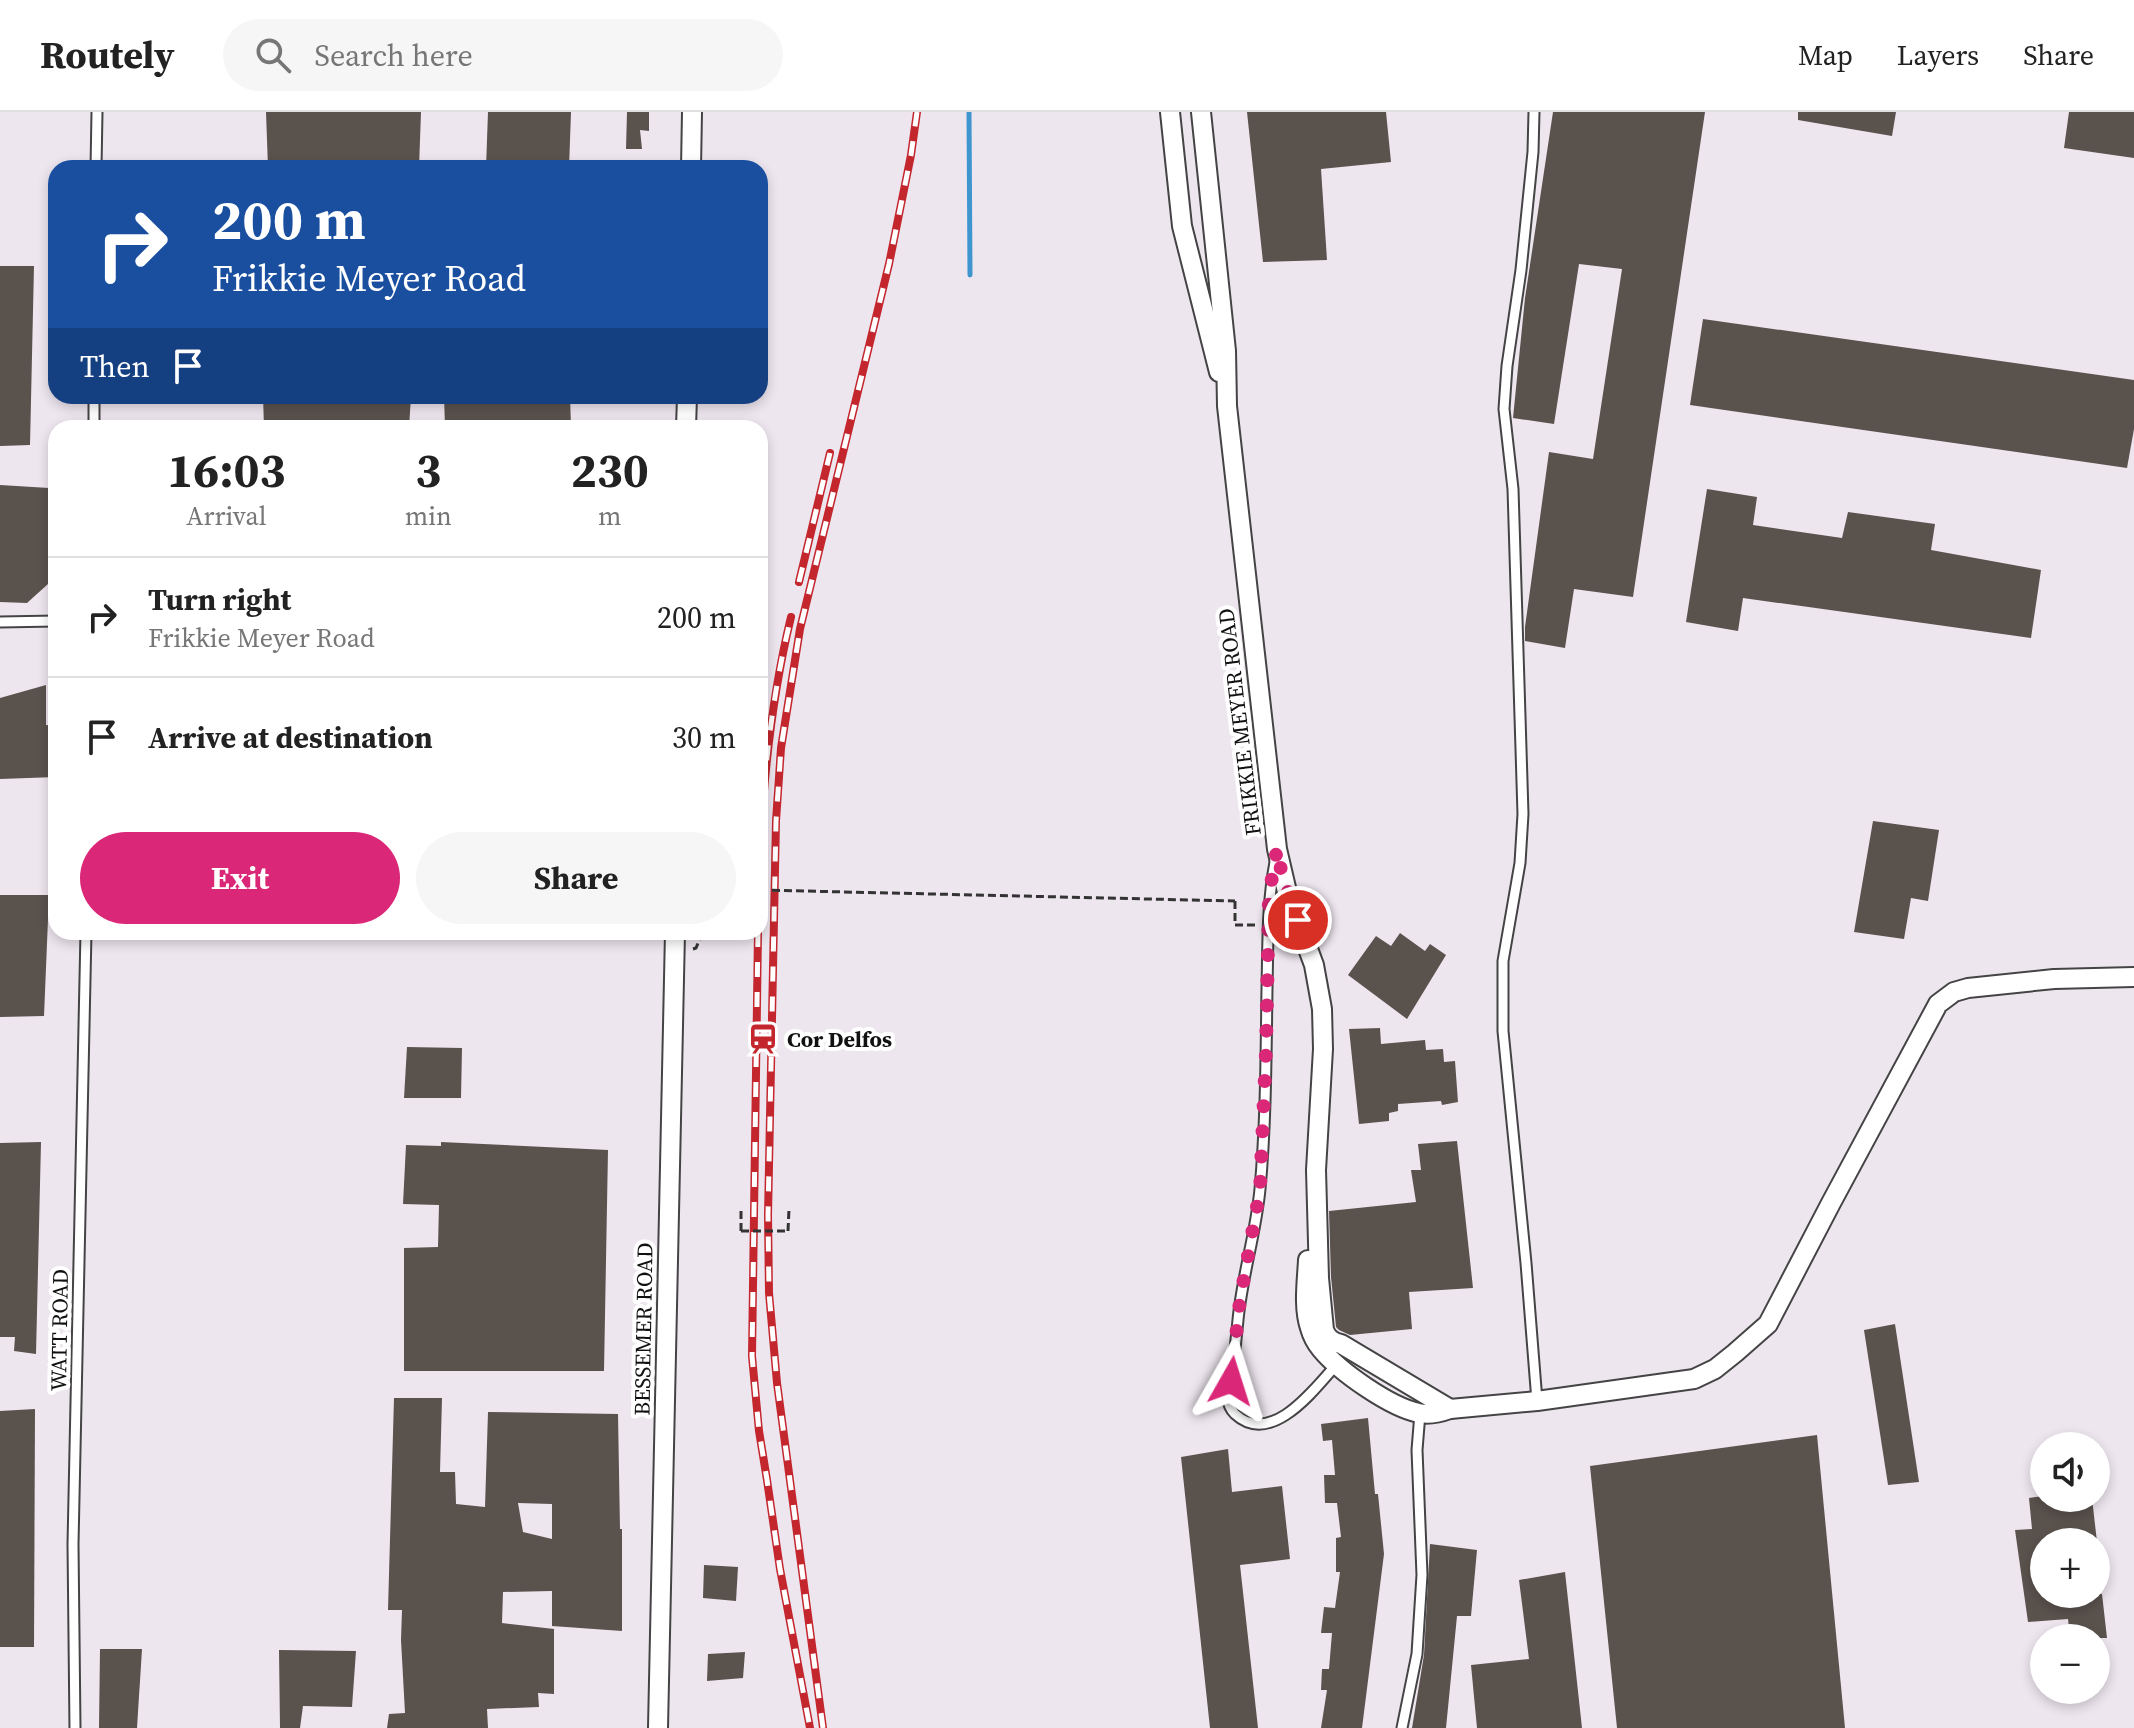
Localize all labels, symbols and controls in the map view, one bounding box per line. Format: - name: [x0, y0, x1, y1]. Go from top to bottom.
- search box: [223, 19, 783, 91]
- text: Routely: [40, 29, 175, 81]
- icon: search: [251, 33, 295, 77]
- text: Search here: [315, 35, 473, 76]
- text: Map: [1798, 36, 1853, 74]
- text: Layers: [1897, 36, 1979, 74]
- text: Share: [2023, 36, 2094, 74]
- text: 200 m: [212, 181, 366, 258]
- icon: right: [80, 192, 184, 296]
- text: Frikkie Meyer Road: [212, 254, 526, 303]
- icon: arrive: [166, 344, 210, 388]
- text: Then: [80, 346, 150, 387]
- text: 16:03: [167, 437, 286, 503]
- text: 3: [415, 437, 441, 503]
- text: 230: [571, 437, 649, 503]
- text: Arrival: [186, 498, 267, 534]
- text: min: [405, 498, 452, 534]
- text: m: [598, 498, 622, 534]
- text: Turn right: [148, 579, 291, 620]
- icon: right: [80, 595, 124, 639]
- text: 200 m: [657, 597, 736, 638]
- street label: FRIKKIE MEYER ROAD: [1210, 607, 1268, 837]
- text: Frikkie Meyer Road: [148, 620, 375, 656]
- icon: arrive: [80, 715, 124, 759]
- text: Arrive at destination: [148, 717, 433, 758]
- text: 30 m: [672, 717, 736, 758]
- button: Exit: [80, 832, 400, 924]
- button: Share: [416, 832, 736, 924]
- pin: [1264, 886, 1332, 954]
- icon: arrive: [1276, 898, 1320, 942]
- station icon: Cor Delfos: [746, 1022, 780, 1056]
- place label: Cor Delfos: [787, 1024, 892, 1054]
- street label: BESSEMER ROAD: [626, 1242, 660, 1416]
- street label: WATT ROAD: [43, 1269, 75, 1391]
- position arrow: [1189, 1339, 1273, 1423]
- map controls: [2030, 1432, 2110, 1704]
- button: sound: [2030, 1432, 2110, 1512]
- button: +: [2030, 1528, 2110, 1608]
- button: −: [2030, 1624, 2110, 1704]

